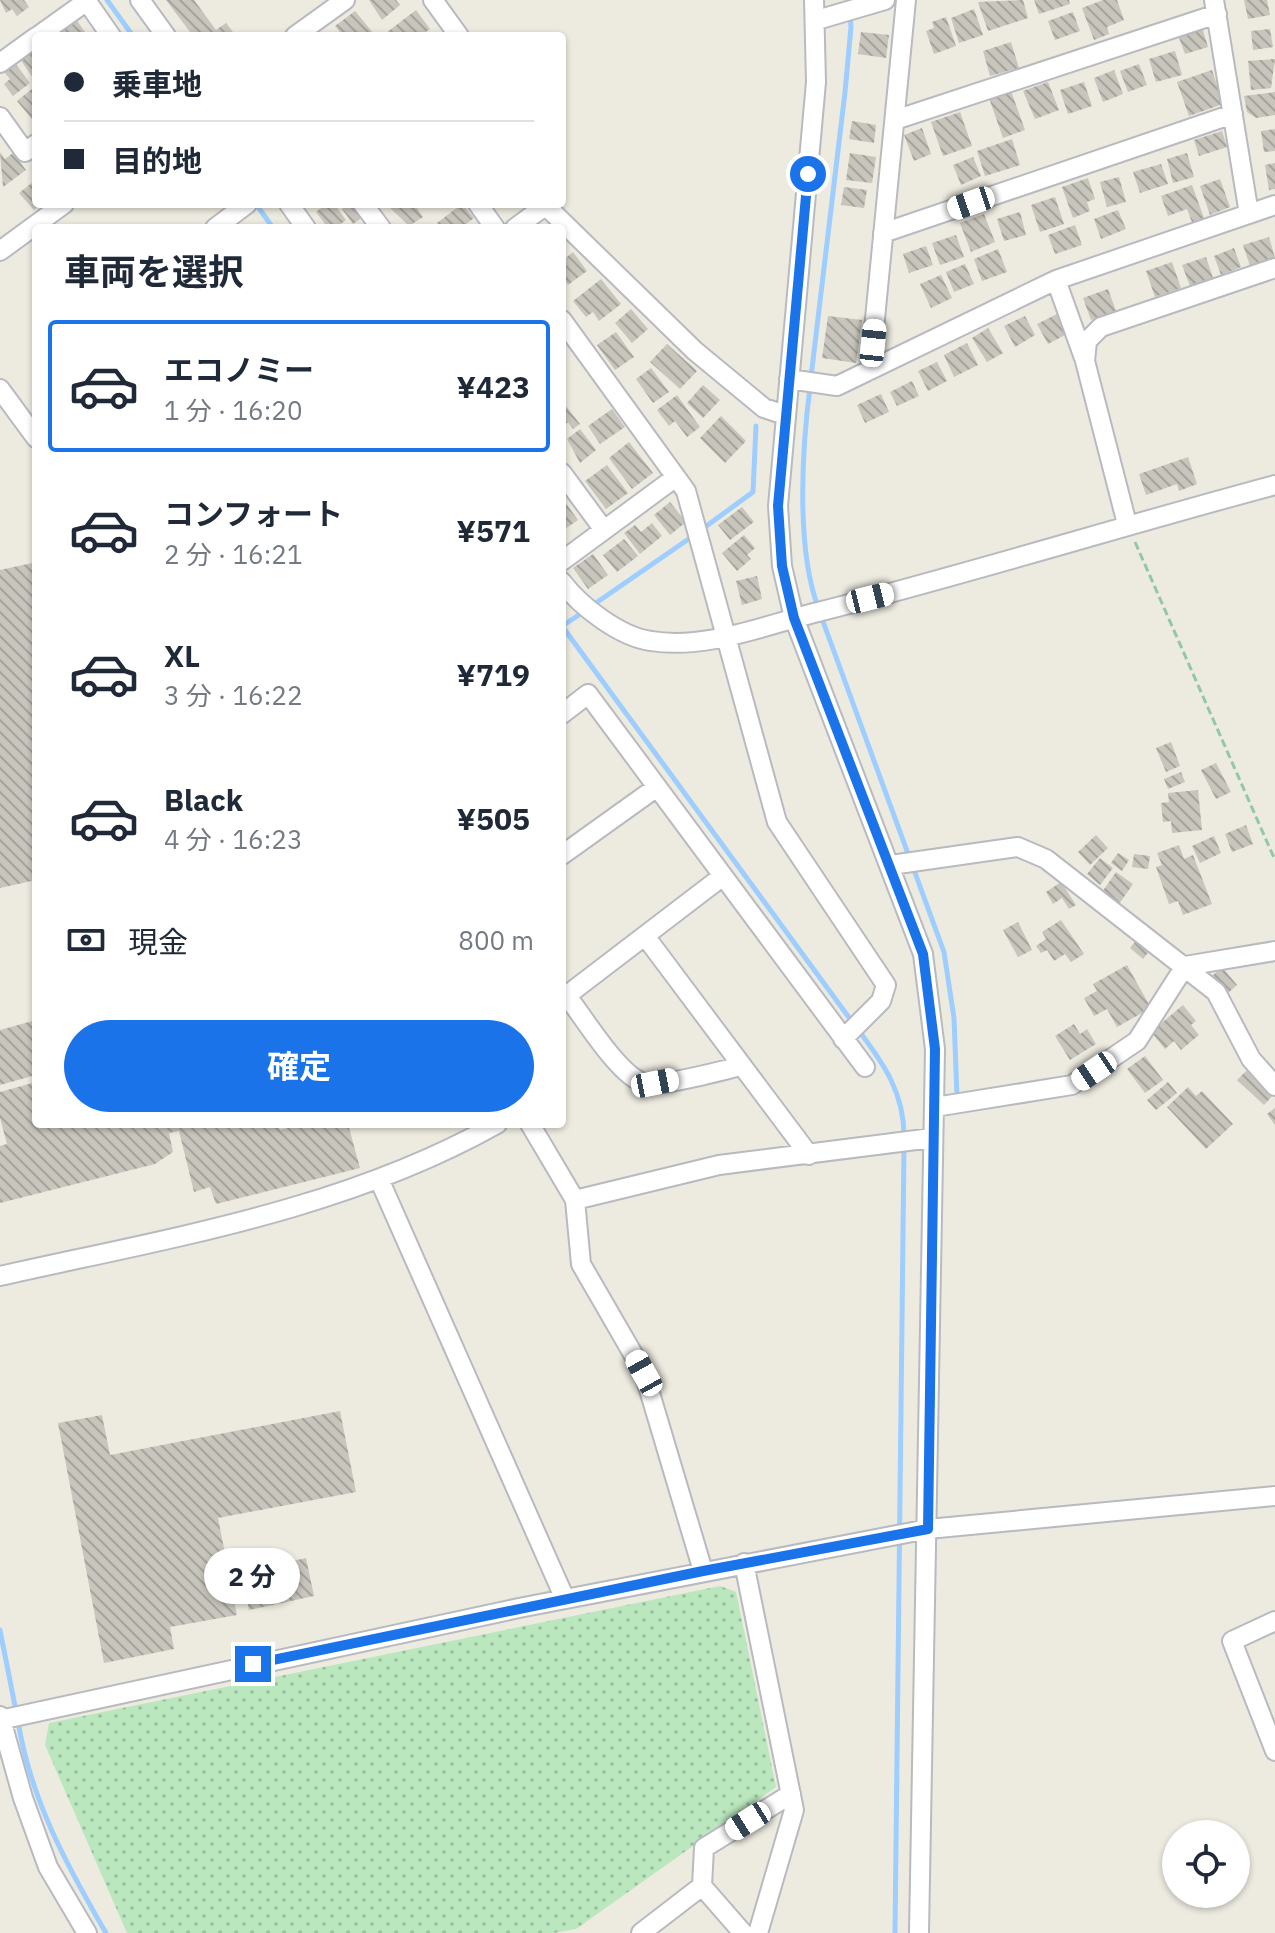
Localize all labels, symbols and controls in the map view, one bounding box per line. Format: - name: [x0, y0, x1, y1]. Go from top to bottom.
- text: 乗車地: [112, 64, 202, 103]
- text: 目的地: [112, 141, 202, 180]
- route start: [790, 156, 826, 192]
- car: [944, 184, 998, 222]
- text: 車両を選択: [64, 248, 244, 295]
- car: [859, 318, 887, 368]
- icon: car: [68, 350, 140, 422]
- text: エコノミー: [164, 350, 314, 389]
- text: ¥423: [457, 367, 530, 406]
- text: 1 分 · 16:20: [164, 393, 302, 427]
- icon: car: [68, 494, 140, 566]
- text: コンフォート: [164, 494, 343, 533]
- text: ¥571: [457, 511, 530, 550]
- text: 2 分 · 16:21: [164, 537, 302, 571]
- car: [844, 581, 896, 615]
- text: XL: [164, 636, 200, 675]
- icon: car: [68, 638, 140, 710]
- text: ¥719: [457, 655, 530, 694]
- text: 3 分 · 16:22: [164, 678, 302, 712]
- text: Black: [164, 780, 243, 819]
- icon: car: [68, 782, 140, 854]
- text: ¥505: [457, 799, 530, 838]
- text: 4 分 · 16:23: [164, 822, 302, 856]
- icon: cash: [64, 918, 108, 962]
- text: 現金: [128, 922, 188, 961]
- text: 800 m: [458, 923, 534, 957]
- button: 確定: [64, 1020, 534, 1112]
- car: [1067, 1048, 1121, 1094]
- car: [629, 1067, 681, 1099]
- car: [622, 1346, 666, 1400]
- callout: 2 分: [205, 1548, 301, 1604]
- text: 2 分: [228, 1559, 276, 1593]
- route end: [235, 1646, 271, 1682]
- car: [721, 1798, 775, 1844]
- map controls: [1162, 1820, 1250, 1908]
- button: locate: [1162, 1820, 1250, 1908]

